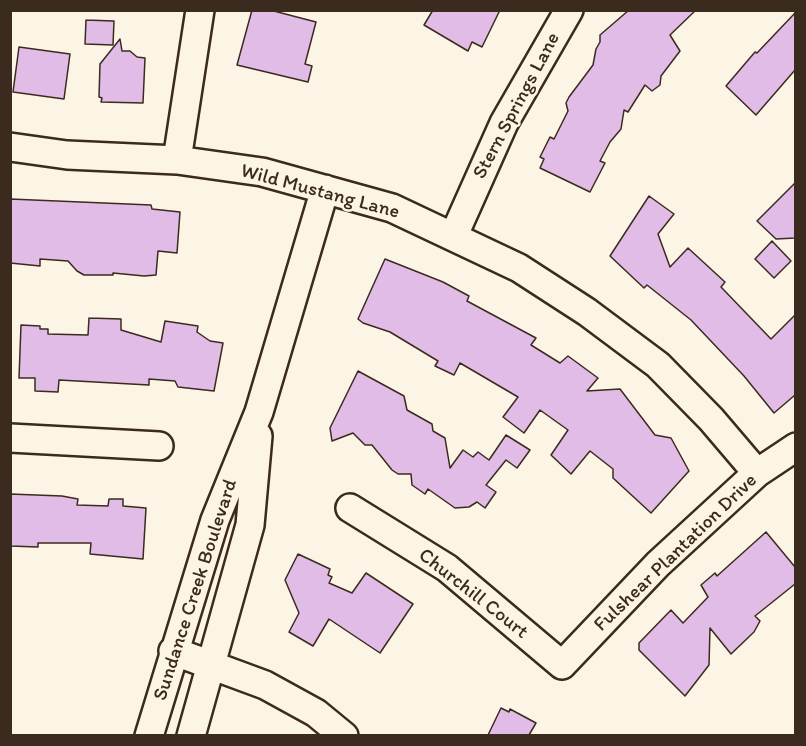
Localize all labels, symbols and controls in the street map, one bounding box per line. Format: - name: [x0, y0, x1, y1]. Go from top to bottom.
- street label: Stern Springs Lane: [468, 29, 566, 183]
- street label: Wild Mustang Lane: [238, 159, 402, 225]
- street label: Fulshear Plantation Drive: [590, 469, 762, 637]
- street label: Sundance Creek Boulevard: [149, 476, 243, 704]
- street label: Churchill Court: [413, 544, 533, 644]

